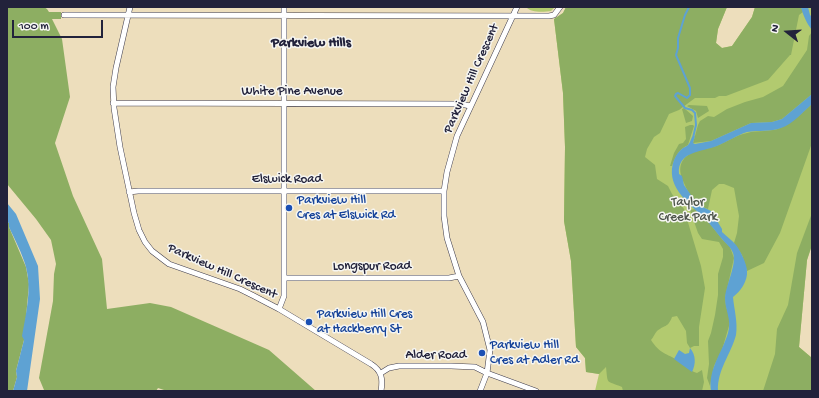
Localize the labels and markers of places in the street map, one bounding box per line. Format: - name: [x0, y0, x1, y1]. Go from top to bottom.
- place label: Parkview Hill Cres at Elswick Rd: [297, 193, 395, 224]
- marker: Parkview Hill Cres at Elswick Rd: [284, 203, 294, 213]
- place label: Parkview Hill Cres at Hackberry St: [317, 307, 412, 338]
- marker: Parkview Hill Cres at Hackberry St: [304, 317, 314, 327]
- place label: Parkview Hill Cres at Adler Rd: [490, 338, 579, 369]
- marker: Parkview Hill Cres at Adler Rd: [477, 348, 487, 358]

